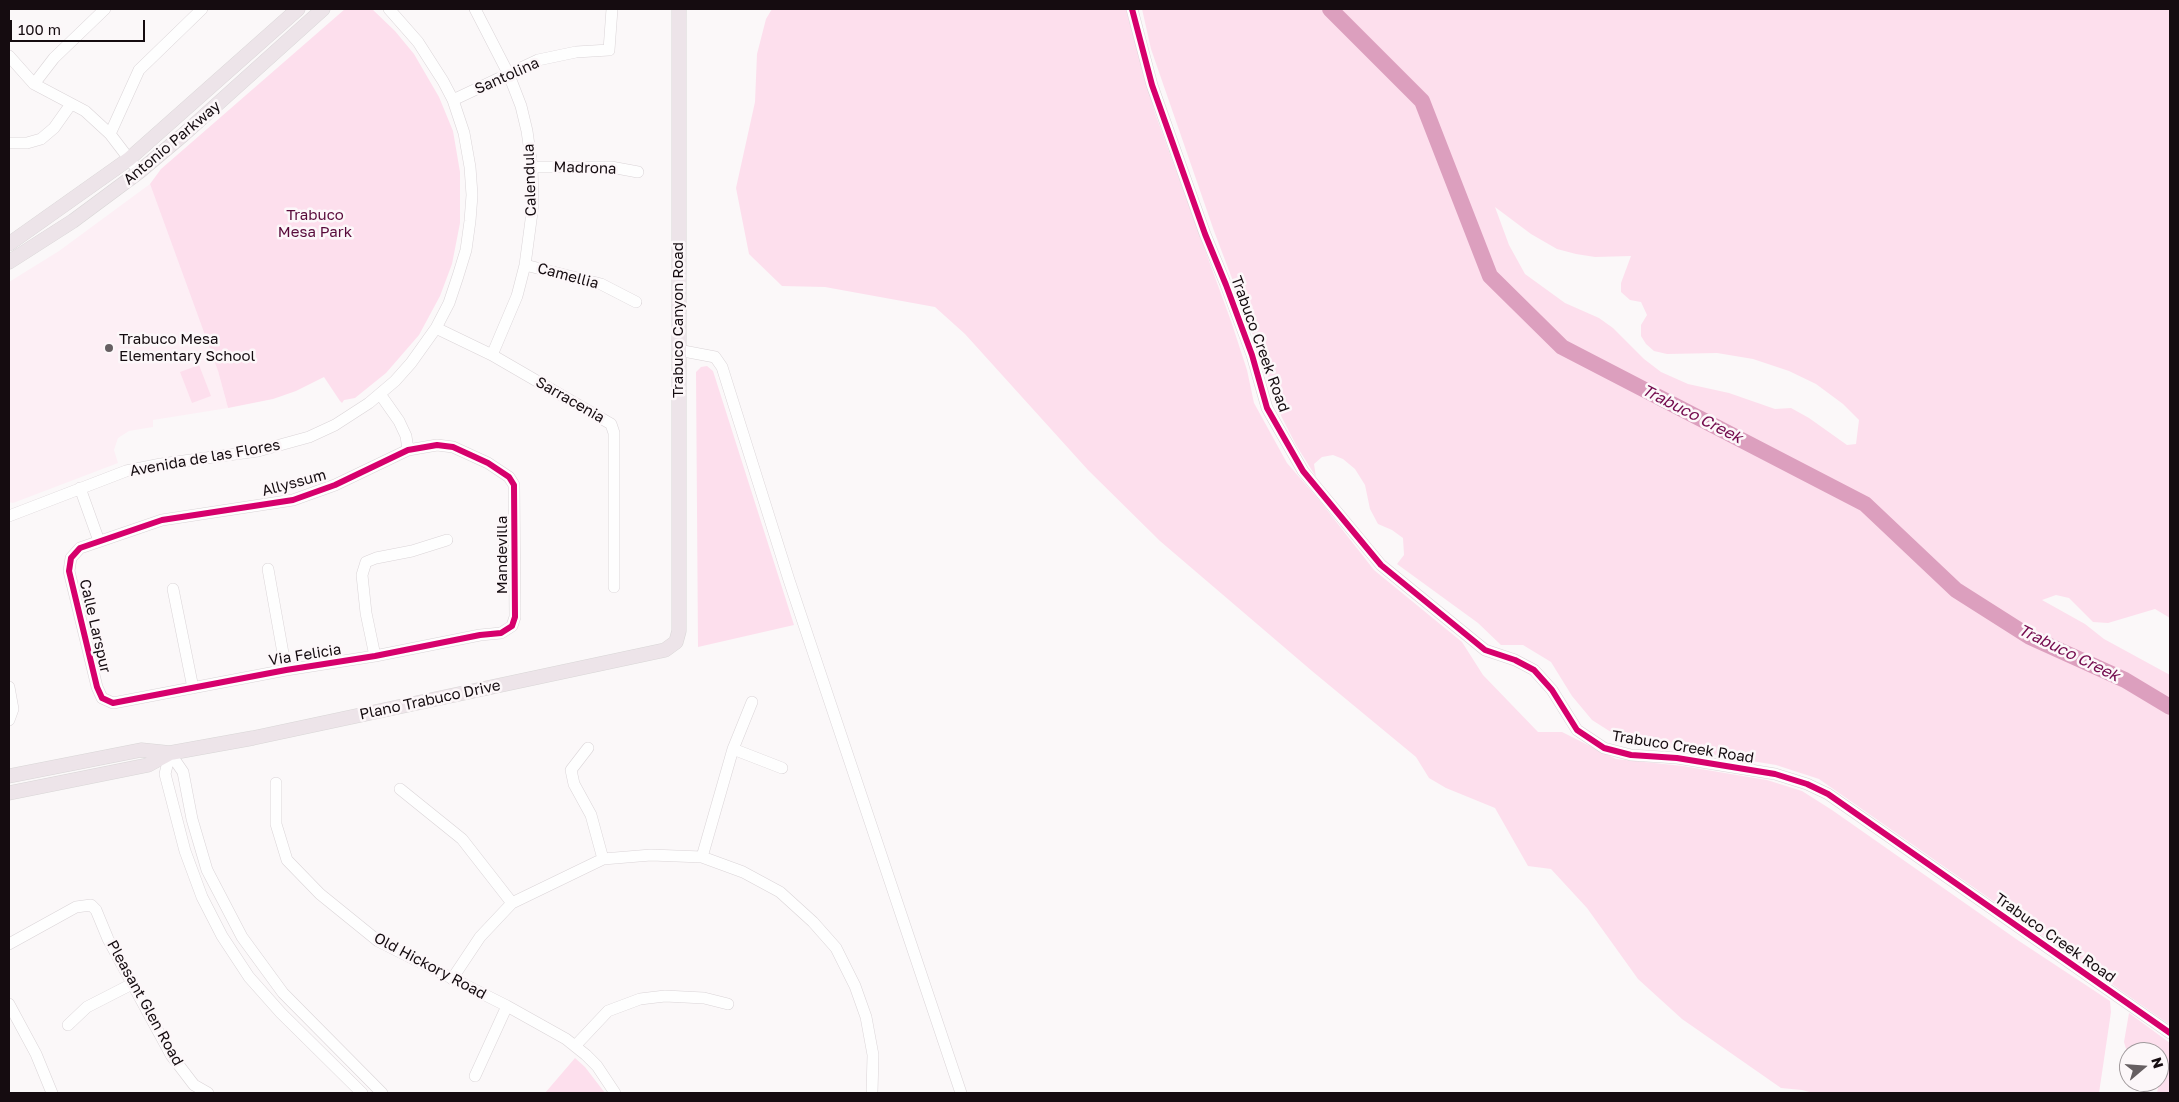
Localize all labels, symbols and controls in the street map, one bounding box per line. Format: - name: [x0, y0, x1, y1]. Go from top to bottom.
- scale bar: [12, 10, 148, 42]
- text: 100 m: [18, 20, 61, 38]
- street label: Santolina: [472, 54, 542, 98]
- street label: Antonio Parkway: [120, 97, 224, 189]
- street label: Calendula: [520, 143, 540, 217]
- street label: Madrona: [553, 158, 617, 178]
- park label: Trabuco Mesa Park: [278, 206, 352, 241]
- street label: Trabuco Canyon Road: [669, 242, 687, 398]
- street label: Camellia: [535, 259, 601, 293]
- street label: Trabuco Creek Road: [1227, 273, 1293, 415]
- place label: Trabuco Mesa Elementary School: [119, 330, 255, 365]
- marker: Trabuco Mesa Elementary School: [103, 342, 115, 354]
- street label: Sarracenia: [532, 373, 608, 427]
- water label: Trabuco Creek: [1639, 380, 1745, 448]
- street label: Avenida de las Flores: [128, 436, 282, 480]
- street label: Allyssum: [260, 466, 328, 500]
- street label: Mandevilla: [493, 516, 511, 594]
- street label: Calle Larspur: [75, 577, 115, 675]
- water label: Trabuco Creek: [2015, 620, 2123, 686]
- street label: Via Felicia: [267, 640, 343, 670]
- street label: Plano Trabuco Drive: [358, 676, 502, 724]
- street label: Trabuco Creek Road: [1611, 727, 1755, 767]
- street label: Trabuco Creek Road: [1991, 889, 2119, 987]
- street label: Old Hickory Road: [371, 929, 489, 1003]
- street label: Pleasant Glen Road: [103, 937, 187, 1069]
- north arrow: [2119, 1042, 2169, 1092]
- text: N: [2148, 1055, 2168, 1070]

